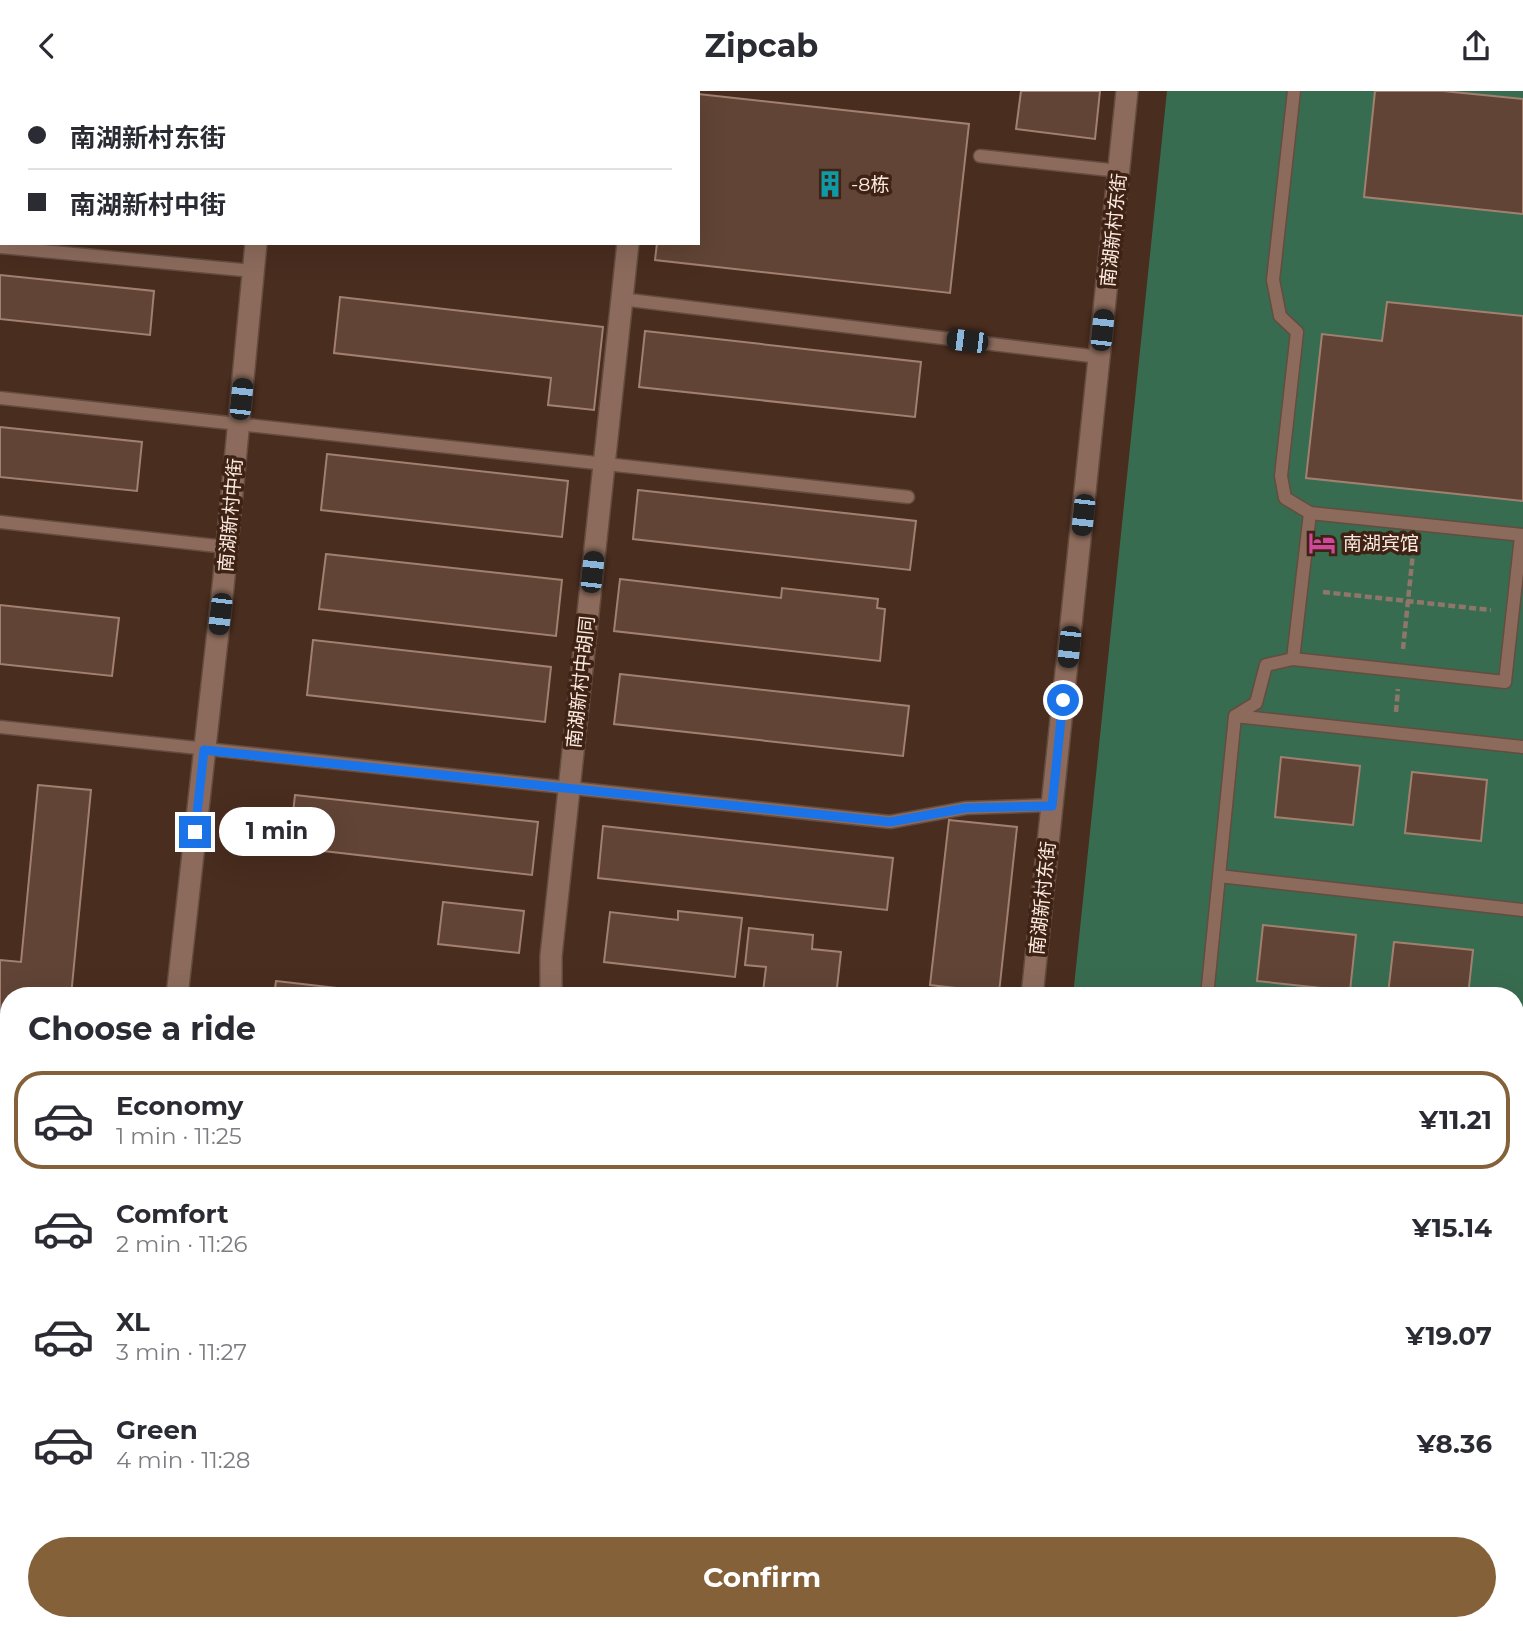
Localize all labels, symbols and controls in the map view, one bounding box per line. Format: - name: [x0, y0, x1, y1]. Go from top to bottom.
- text: Zipcab: [705, 26, 818, 65]
- icon: back: [28, 27, 66, 65]
- icon: share: [1457, 27, 1495, 65]
- text: 南湖新村东街: [70, 122, 226, 154]
- building icon: -8栋: [815, 169, 845, 199]
- street label: 南湖新村东街: [1096, 172, 1131, 288]
- place label: -8栋: [851, 173, 889, 196]
- text: 南湖新村中街: [70, 189, 226, 221]
- car: [1090, 308, 1115, 352]
- car: [945, 328, 990, 354]
- car: [229, 377, 254, 421]
- street label: 南湖新村中街: [214, 457, 247, 573]
- car: [1071, 493, 1096, 537]
- hotel icon: 南湖宾馆: [1307, 528, 1337, 558]
- place label: 南湖宾馆: [1343, 532, 1419, 555]
- car: [580, 550, 605, 594]
- car: [208, 592, 233, 636]
- street label: 南湖新村中胡同: [562, 615, 599, 749]
- car: [1057, 625, 1082, 669]
- route start: [1047, 684, 1079, 716]
- callout: 1 min: [220, 807, 335, 857]
- route end: [179, 816, 211, 848]
- text: 1 min: [246, 817, 308, 845]
- street label: 南湖新村东街: [1025, 840, 1060, 956]
- text: Choose a ride: [28, 1009, 256, 1048]
- icon: car: [32, 1089, 95, 1152]
- text: Economy: [116, 1090, 243, 1122]
- text: ¥11.21: [1419, 1104, 1492, 1136]
- text: 1 min · 11:25: [116, 1122, 242, 1150]
- icon: car: [32, 1197, 95, 1260]
- text: Comfort: [116, 1198, 228, 1230]
- text: ¥15.14: [1412, 1212, 1492, 1244]
- text: 2 min · 11:26: [116, 1230, 248, 1258]
- icon: car: [32, 1305, 95, 1368]
- text: XL: [116, 1306, 150, 1338]
- text: ¥19.07: [1406, 1320, 1492, 1352]
- text: 3 min · 11:27: [116, 1338, 247, 1366]
- icon: car: [32, 1413, 95, 1476]
- text: Green: [116, 1414, 198, 1446]
- text: ¥8.36: [1417, 1428, 1492, 1460]
- text: 4 min · 11:28: [116, 1446, 250, 1474]
- button: Confirm: [28, 1537, 1496, 1617]

